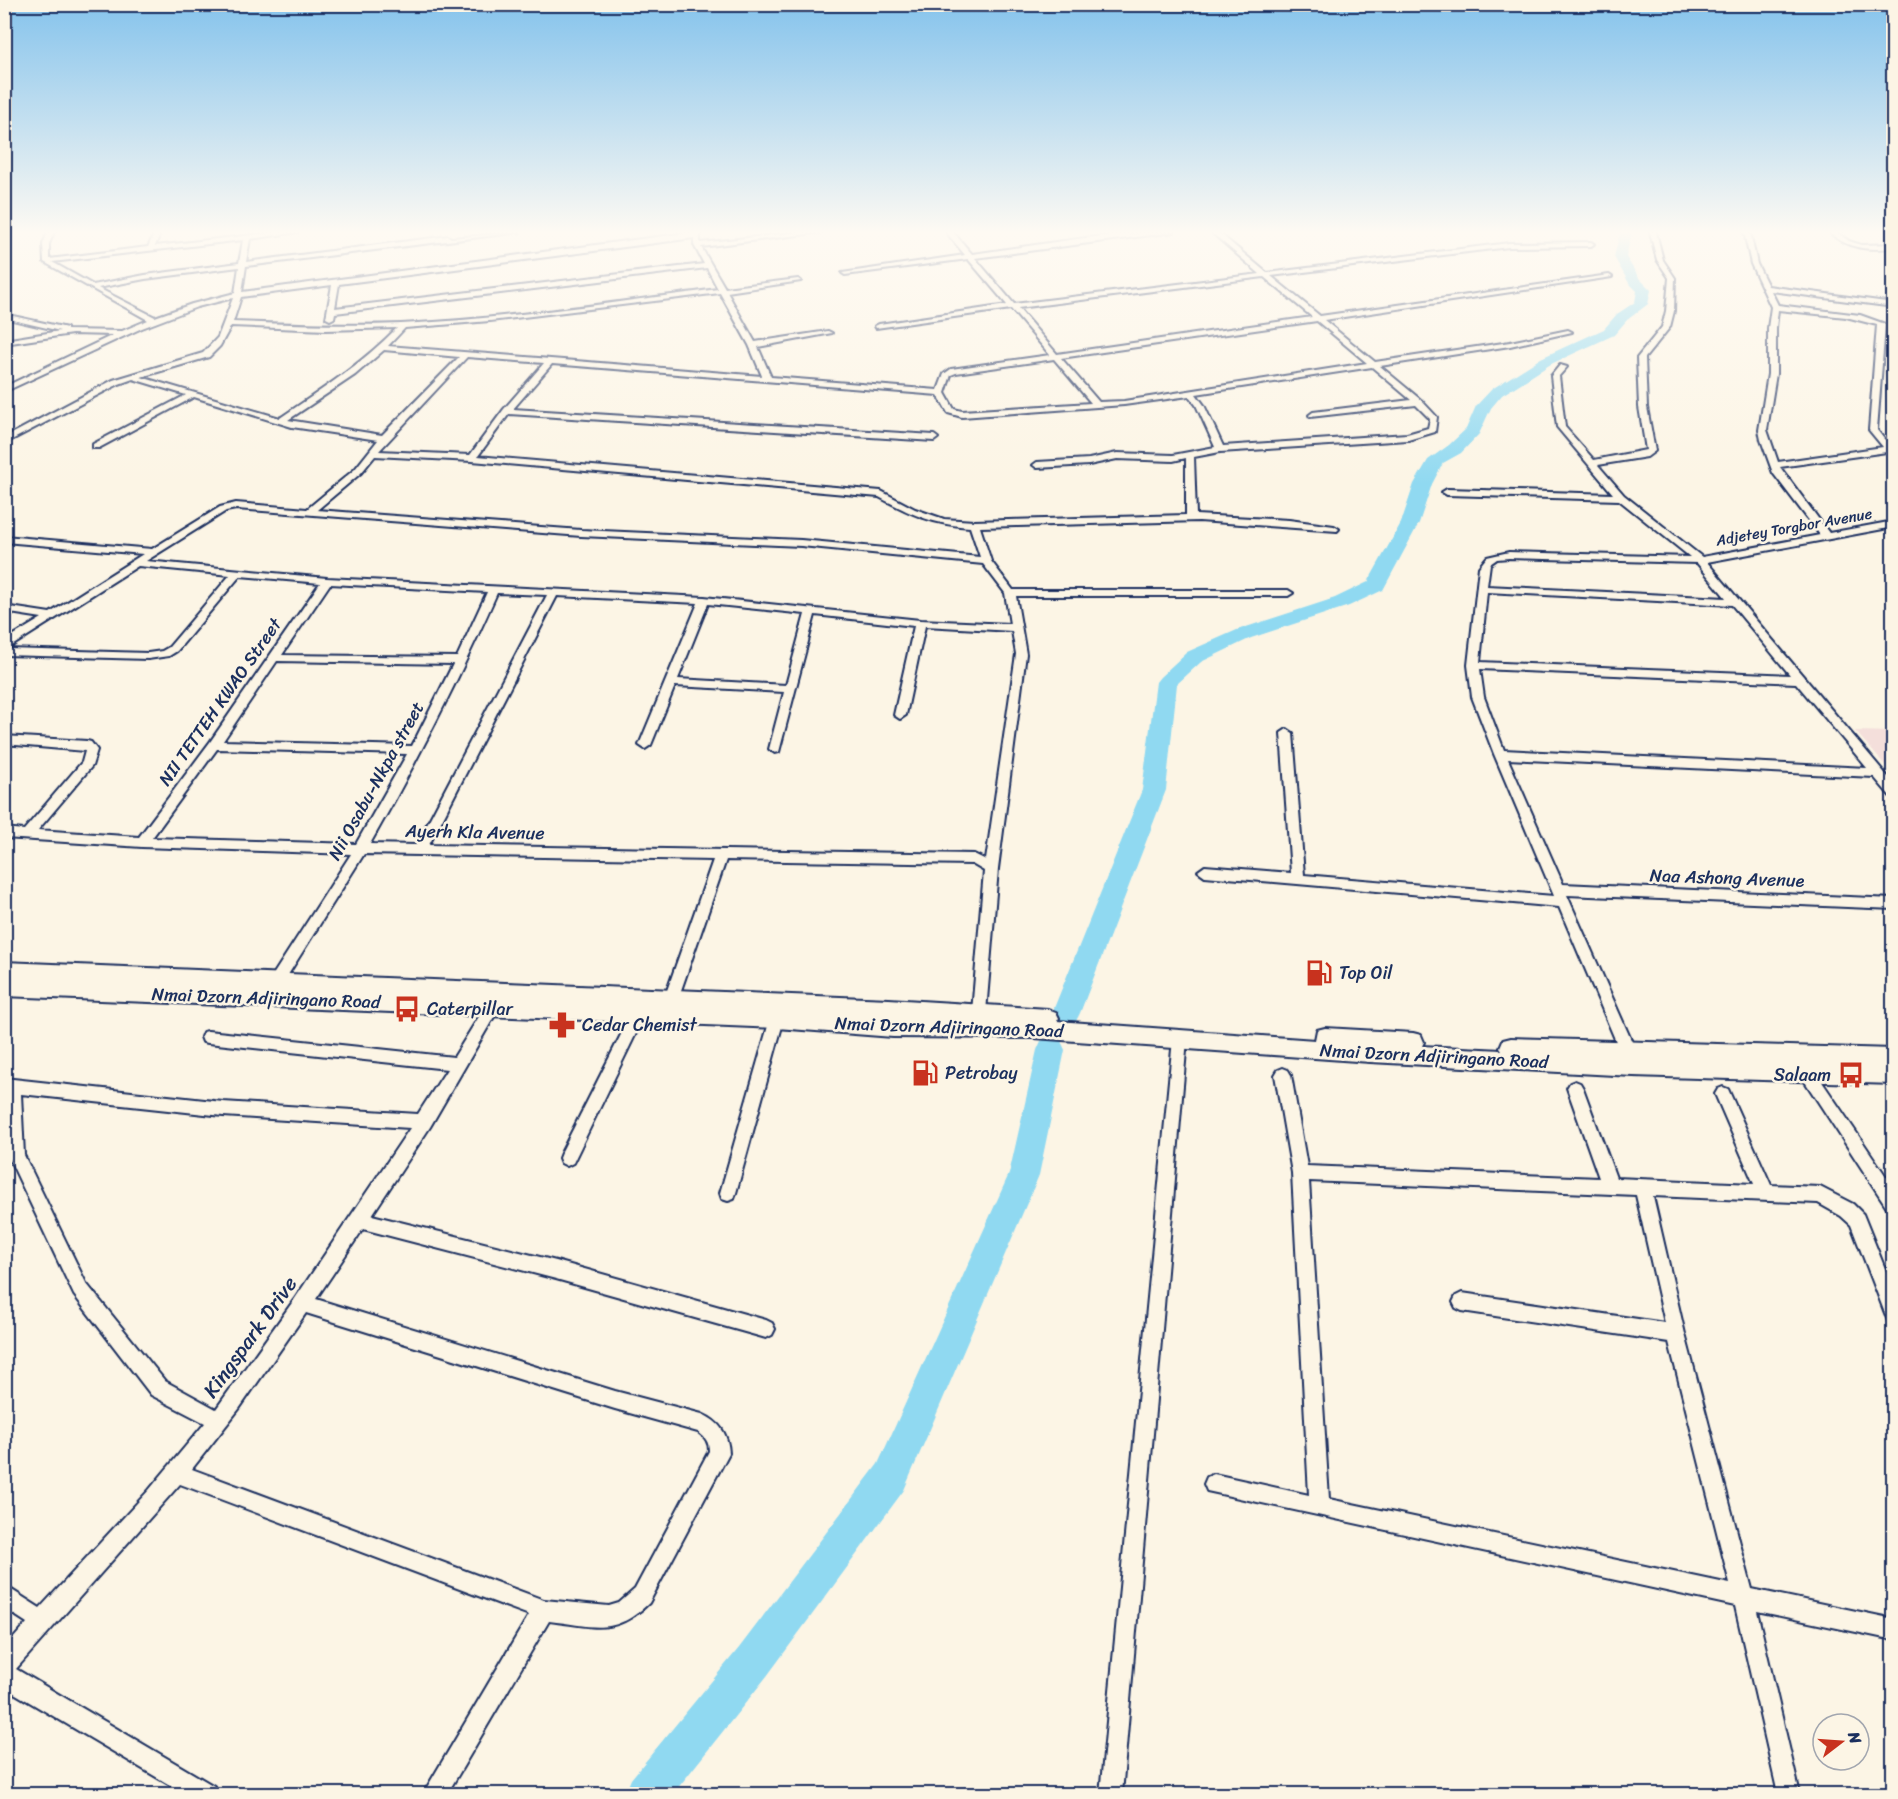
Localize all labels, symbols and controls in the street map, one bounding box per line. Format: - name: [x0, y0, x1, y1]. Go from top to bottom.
- street label: Adjetey Torgbor Avenue: [1713, 500, 1874, 554]
- street label: NII TETTEH KWAO Street: [150, 611, 291, 793]
- street label: Nii Osabu-Nkpa street: [319, 695, 433, 866]
- street label: Ayerh Kla Avenue: [404, 815, 545, 849]
- street label: Naa Ashong Avenue: [1649, 859, 1805, 897]
- place label: Top Oil: [1339, 957, 1393, 989]
- fuel station icon: Top Oil: [1304, 958, 1334, 988]
- street label: Nmai Dzorn Adjiringano Road: [151, 978, 382, 1018]
- place label: Caterpillar: [427, 993, 515, 1025]
- bus stop icon: Caterpillar: [392, 994, 422, 1024]
- street label: Nmai Dzorn Adjiringano Road: [834, 1007, 1065, 1047]
- place label: Cedar Chemist: [582, 1009, 697, 1041]
- pharmacy icon: Cedar Chemist: [547, 1010, 577, 1040]
- street label: Nmai Dzorn Adjiringano Road: [1319, 1034, 1551, 1078]
- place label: Petrobay: [945, 1057, 1018, 1089]
- fuel station icon: Petrobay: [910, 1058, 940, 1088]
- place label: Salaam: [1774, 1059, 1831, 1091]
- bus stop icon: Salaam: [1836, 1060, 1866, 1090]
- street label: Kingspark Drive: [192, 1268, 308, 1406]
- north arrow: [1811, 1712, 1871, 1772]
- text: N: [1839, 1727, 1871, 1748]

